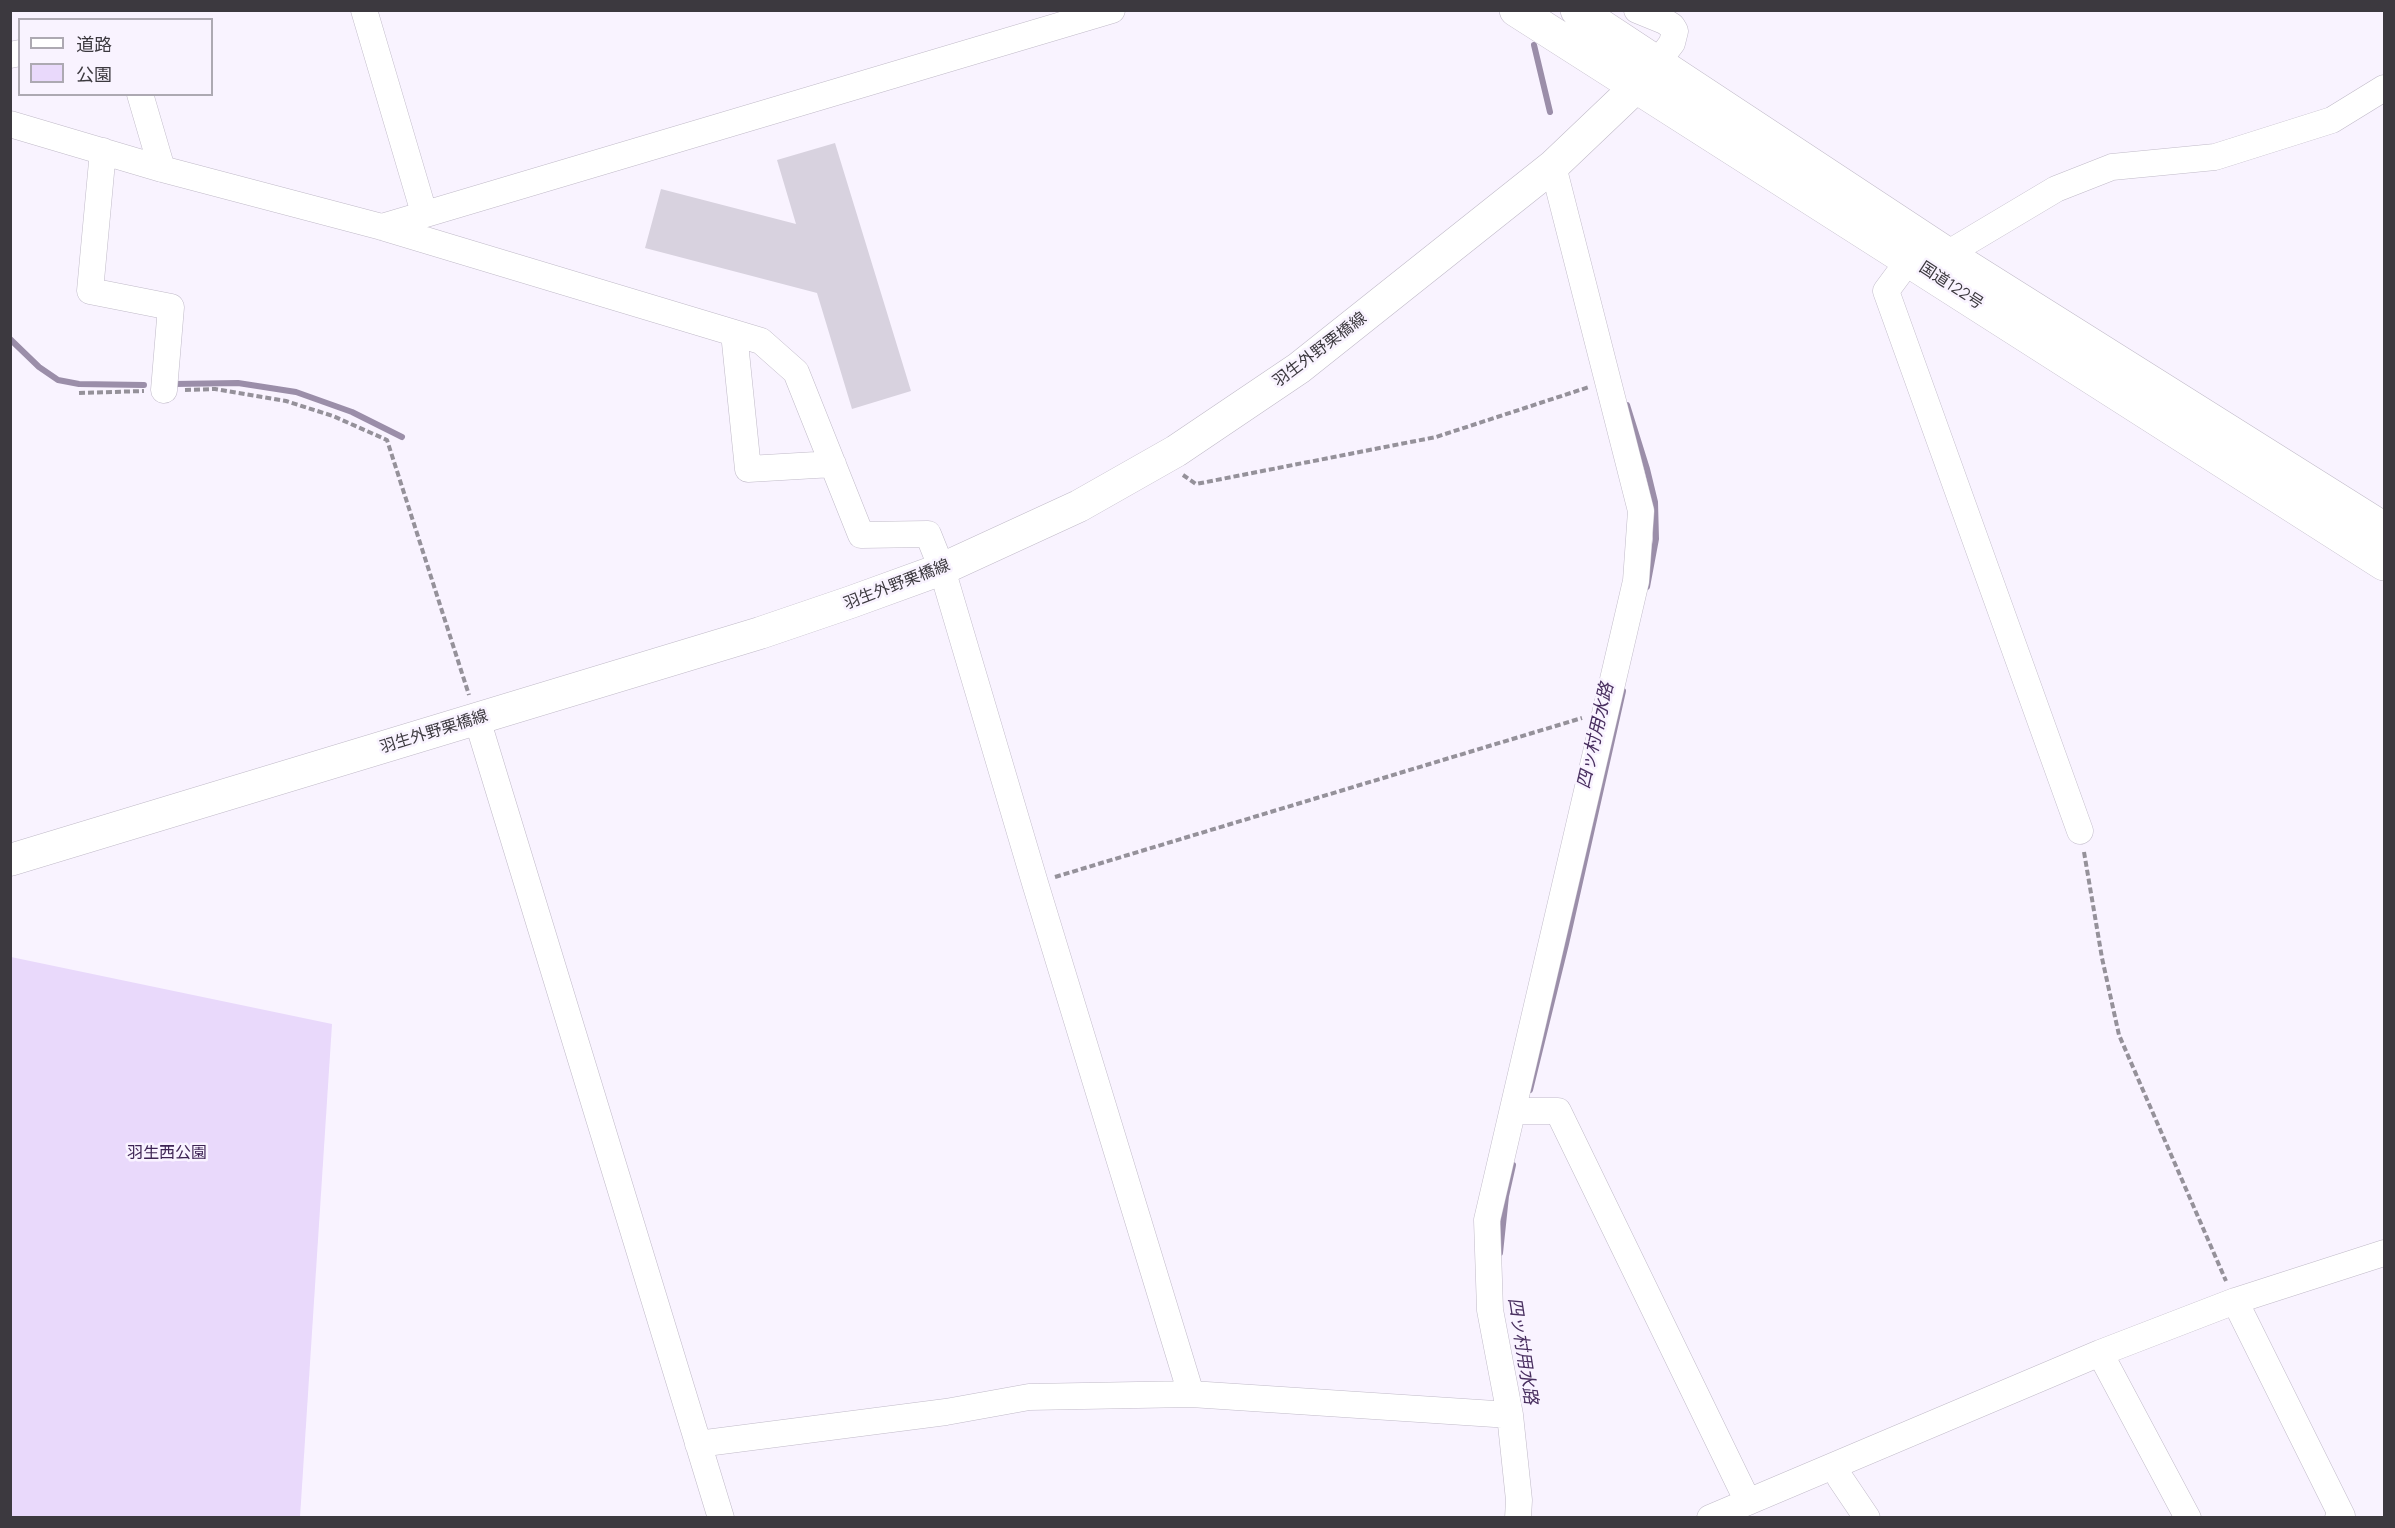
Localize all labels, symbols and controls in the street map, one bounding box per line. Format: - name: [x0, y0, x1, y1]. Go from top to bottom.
- legend: [18, 18, 213, 96]
- text: 道路: [76, 32, 112, 56]
- text: 公園: [76, 62, 112, 86]
- street label: 国道122号: [1915, 258, 1987, 314]
- street label: 羽生外野栗橋線: [1269, 309, 1371, 391]
- street label: 羽生外野栗橋線: [841, 556, 953, 614]
- water label: 四ッ村用水路: [1573, 681, 1619, 791]
- street label: 羽生外野栗橋線: [378, 706, 490, 758]
- park label: 羽生西公園: [127, 1144, 207, 1164]
- water label: 四ッ村用水路: [1503, 1296, 1541, 1406]

